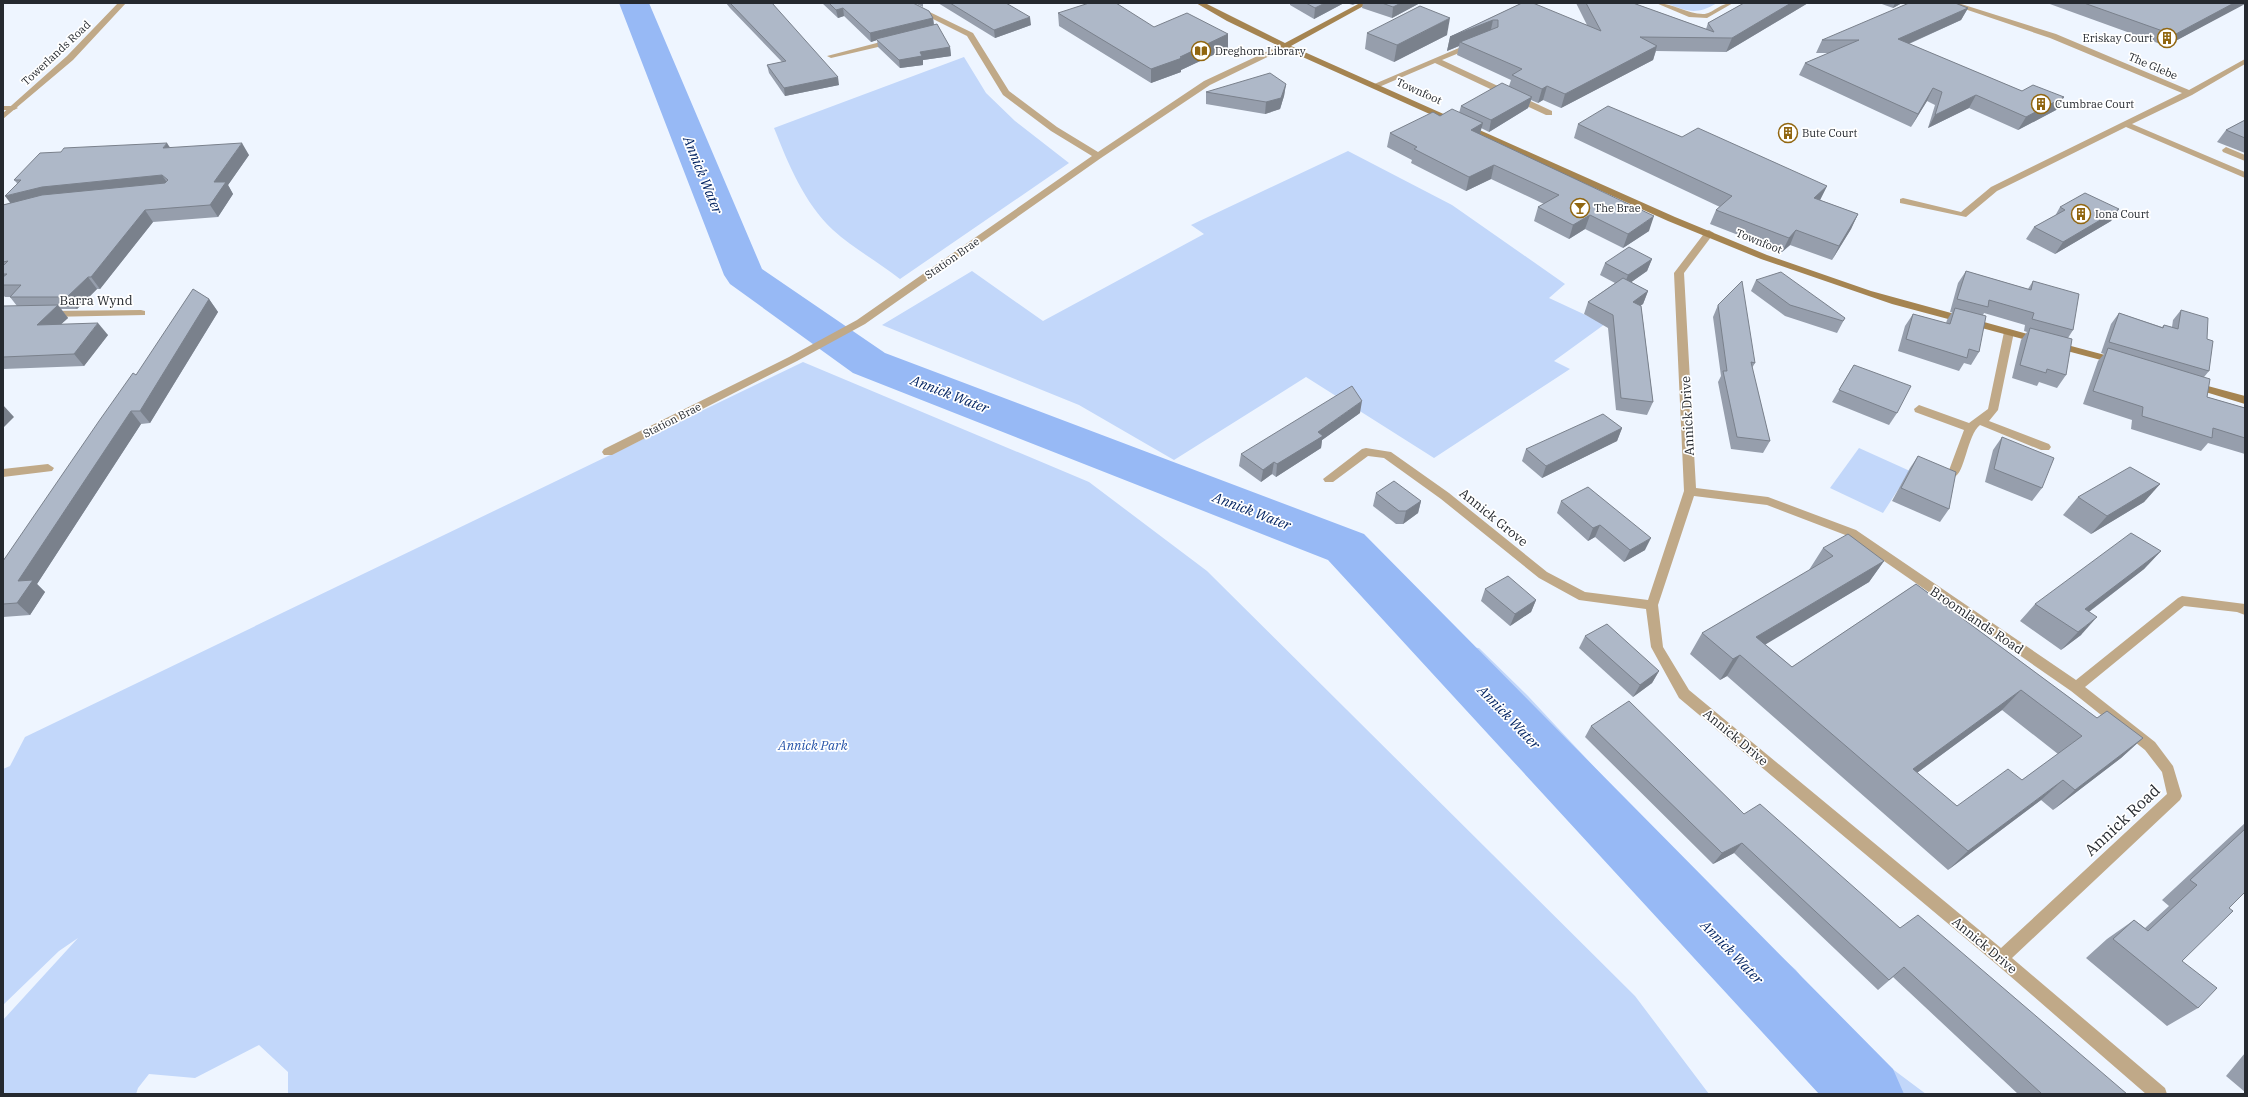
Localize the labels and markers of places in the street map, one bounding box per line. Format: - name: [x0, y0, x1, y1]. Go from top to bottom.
- building icon: Eriskay Court: [2156, 27, 2178, 49]
- place label: Eriskay Court: [2083, 31, 2153, 45]
- library icon: Dreghorn Library: [1190, 40, 1212, 62]
- place label: Dreghorn Library: [1215, 44, 1306, 58]
- building icon: Cumbrae Court: [2030, 93, 2052, 115]
- place label: Cumbrae Court: [2055, 97, 2134, 111]
- building icon: Bute Court: [1777, 122, 1799, 144]
- place label: Bute Court: [1802, 126, 1857, 140]
- bar icon: The Brae: [1569, 197, 1591, 219]
- place label: The Brae: [1594, 201, 1641, 215]
- building icon: Iona Court: [2070, 203, 2092, 225]
- place label: Iona Court: [2095, 207, 2150, 221]

